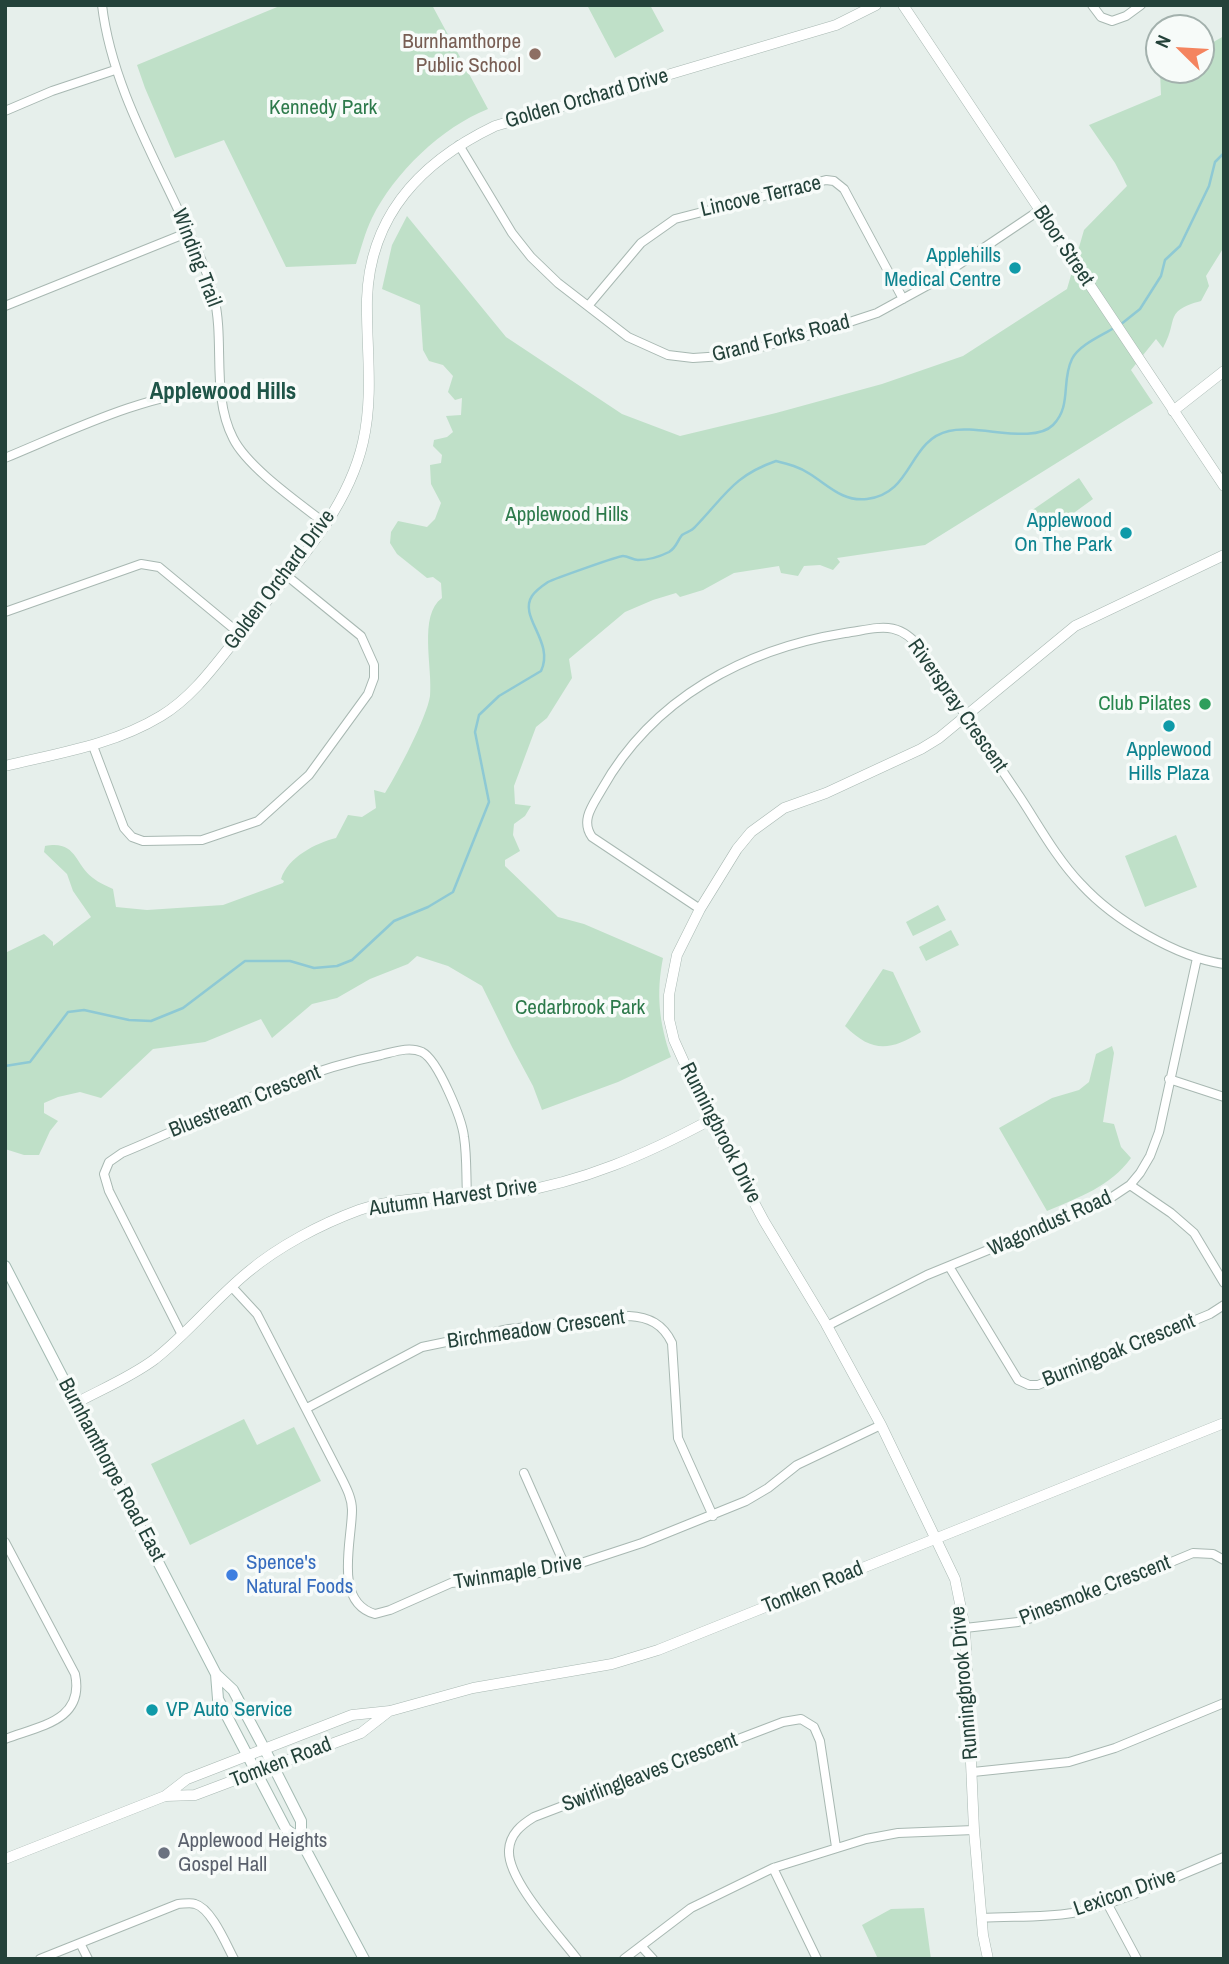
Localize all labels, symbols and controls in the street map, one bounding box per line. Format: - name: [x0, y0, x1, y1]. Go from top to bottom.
- north arrow: [1145, 14, 1215, 84]
- place label: Burnhamthorpe Public School: [402, 29, 521, 79]
- text: N: [1148, 31, 1177, 52]
- marker: Burnhamthorpe Public School: [527, 46, 543, 62]
- street label: Golden Orchard Drive: [503, 64, 671, 134]
- park label: Kennedy Park: [269, 95, 377, 121]
- street label: Lincove Terrace: [698, 171, 824, 223]
- street label: Bloor Street: [1027, 201, 1099, 291]
- street label: Winding Trail: [166, 206, 226, 310]
- place label: Applehills Medical Centre: [884, 243, 1001, 293]
- marker: Applehills Medical Centre: [1007, 260, 1023, 276]
- street label: Grand Forks Road: [710, 310, 852, 368]
- district label: Applewood Hills: [150, 379, 296, 407]
- park label: Applewood Hills: [505, 502, 629, 528]
- street label: Golden Orchard Drive: [219, 505, 341, 655]
- place label: Applewood On The Park: [1014, 508, 1112, 558]
- marker: Applewood On The Park: [1118, 525, 1134, 541]
- street label: Riverspray Crescent: [902, 634, 1012, 778]
- place label: Club Pilates: [1098, 691, 1191, 717]
- marker: Club Pilates: [1197, 696, 1213, 712]
- marker: Applewood Hills Plaza: [1161, 718, 1177, 734]
- place label: Applewood Hills Plaza: [1126, 737, 1212, 787]
- park label: Cedarbrook Park: [515, 995, 645, 1021]
- street label: Runningbrook Drive: [674, 1059, 766, 1207]
- street label: Bluestream Crescent: [166, 1060, 324, 1144]
- street label: Autumn Harvest Drive: [367, 1174, 539, 1222]
- street label: Wagondust Road: [984, 1186, 1116, 1262]
- street label: Birchmeadow Crescent: [446, 1305, 626, 1355]
- street label: Burningoak Crescent: [1039, 1309, 1199, 1393]
- street label: Burnhamthorpe Road East: [52, 1374, 170, 1566]
- place label: Spence's Natural Foods: [246, 1550, 353, 1600]
- street label: Twinmaple Drive: [452, 1550, 584, 1596]
- street label: Pinesmoke Crescent: [1016, 1551, 1174, 1631]
- street label: Tomken Road: [759, 1556, 867, 1620]
- marker: Spence's Natural Foods: [224, 1567, 240, 1583]
- street label: Runningbrook Drive: [946, 1605, 984, 1761]
- place label: VP Auto Service: [166, 1697, 292, 1723]
- marker: VP Auto Service: [144, 1702, 160, 1718]
- street label: Swirlingleaves Crescent: [559, 1728, 741, 1818]
- street label: Tomken Road: [227, 1732, 335, 1794]
- place label: Applewood Heights Gospel Hall: [178, 1828, 327, 1878]
- marker: Applewood Heights Gospel Hall: [156, 1845, 172, 1861]
- street label: Lexicon Drive: [1071, 1864, 1179, 1922]

